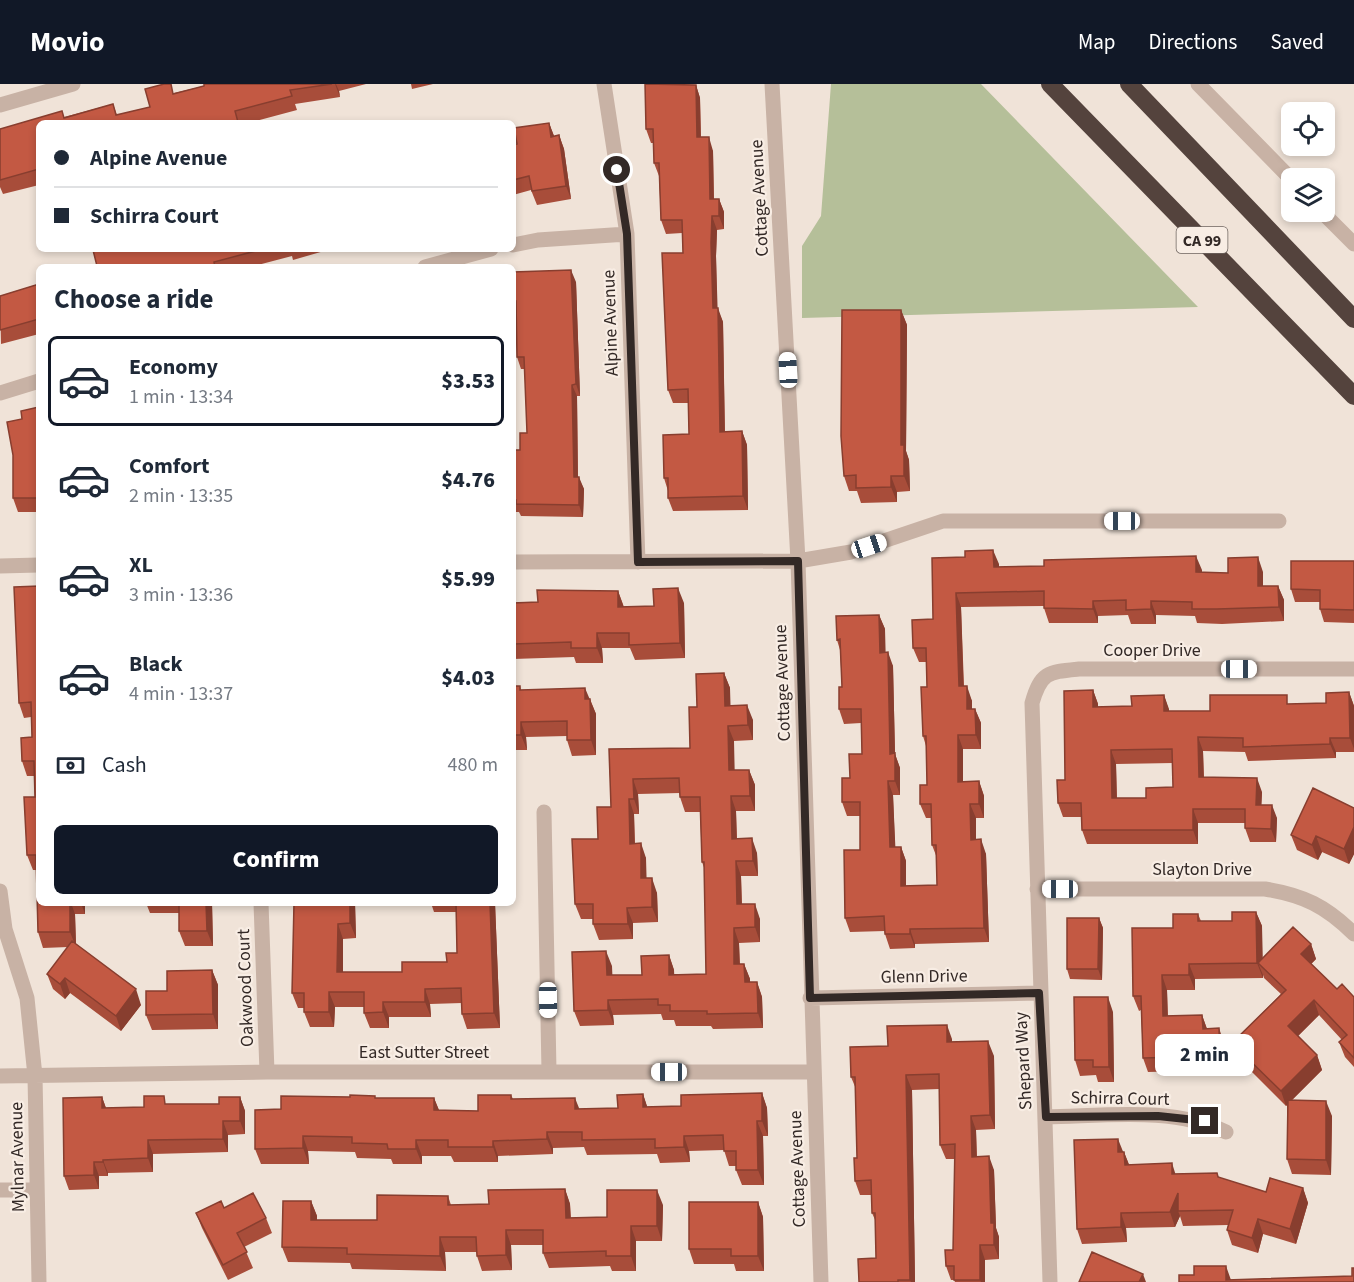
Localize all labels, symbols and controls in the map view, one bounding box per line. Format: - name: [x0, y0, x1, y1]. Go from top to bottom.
- text: Movio: [30, 22, 105, 62]
- text: Map: [1078, 27, 1116, 57]
- text: Directions: [1149, 27, 1237, 57]
- text: Saved: [1270, 27, 1324, 57]
- map controls: [1281, 102, 1335, 222]
- button: locate: [1281, 102, 1335, 156]
- street label: Cottage Avenue: [744, 139, 775, 257]
- text: Alpine Avenue: [90, 142, 227, 174]
- route start: [603, 156, 630, 183]
- button: layers: [1281, 168, 1335, 222]
- text: Schirra Court: [90, 200, 219, 232]
- road number: CA 99: [1176, 227, 1228, 253]
- street label: Alpine Avenue: [596, 269, 625, 377]
- text: Choose a ride: [54, 280, 214, 319]
- text: Economy: [129, 351, 218, 383]
- car: [778, 352, 798, 388]
- icon: car: [57, 354, 111, 408]
- text: $3.53: [441, 365, 495, 397]
- text: 1 min · 13:34: [129, 383, 233, 411]
- text: Comfort: [129, 450, 210, 482]
- icon: car: [57, 453, 111, 507]
- text: $4.76: [441, 464, 495, 496]
- text: 2 min · 13:35: [129, 482, 233, 510]
- car: [1104, 512, 1140, 530]
- car: [849, 532, 889, 560]
- text: XL: [129, 549, 153, 581]
- icon: car: [57, 552, 111, 606]
- text: $5.99: [441, 563, 495, 595]
- text: 3 min · 13:36: [129, 581, 233, 609]
- street label: Cottage Avenue: [768, 624, 797, 742]
- street label: Cooper Drive: [1103, 638, 1201, 663]
- text: Black: [129, 648, 183, 680]
- icon: car: [57, 651, 111, 705]
- car: [1221, 660, 1257, 678]
- text: $4.03: [441, 662, 495, 694]
- text: 4 min · 13:37: [129, 680, 233, 708]
- icon: cash: [54, 749, 87, 782]
- text: Cash: [102, 749, 147, 781]
- text: 480 m: [448, 751, 498, 779]
- button: Confirm: [54, 825, 498, 894]
- street label: Slayton Drive: [1152, 857, 1252, 882]
- car: [1042, 880, 1078, 898]
- street label: Oakwood Court: [231, 929, 260, 1047]
- street label: Glenn Drive: [880, 963, 968, 990]
- car: [539, 982, 557, 1018]
- street label: Shepard Way: [1008, 1011, 1039, 1111]
- callout: 2 min: [1156, 1034, 1254, 1076]
- street label: East Sutter Street: [359, 1040, 489, 1065]
- text: 2 min: [1180, 1041, 1229, 1069]
- car: [651, 1063, 687, 1081]
- street label: Schirra Court: [1070, 1085, 1170, 1112]
- street label: Mylnar Avenue: [4, 1102, 31, 1212]
- route end: [1191, 1107, 1218, 1134]
- street label: Cottage Avenue: [783, 1110, 812, 1228]

